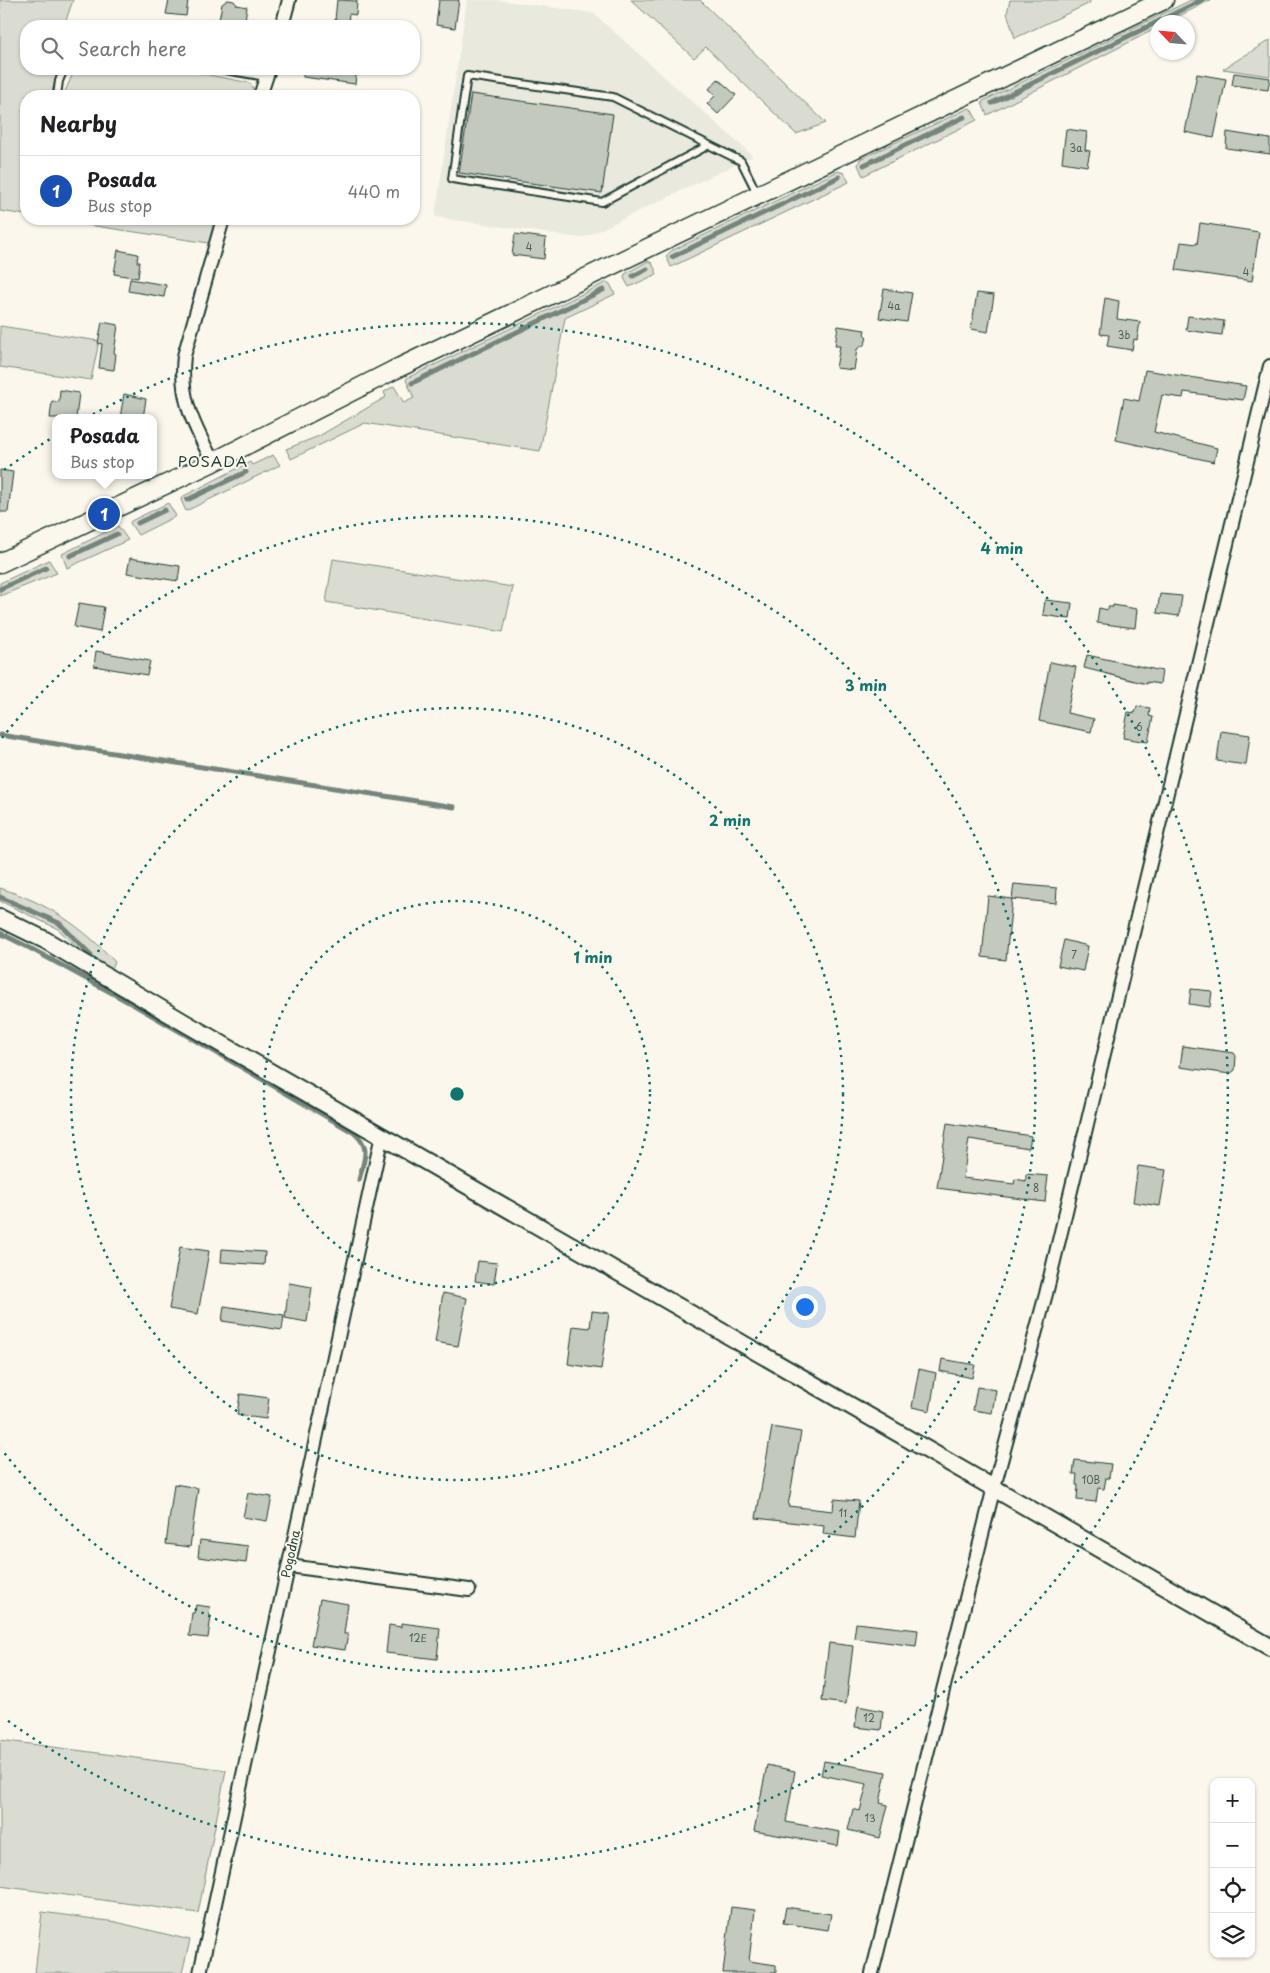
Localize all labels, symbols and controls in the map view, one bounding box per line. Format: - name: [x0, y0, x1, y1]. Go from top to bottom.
- north arrow: [1150, 15, 1195, 60]
- search box: [20, 20, 420, 75]
- icon: search: [38, 34, 66, 62]
- text: Search here: [78, 34, 187, 62]
- text: Nearby: [40, 107, 117, 139]
- house number: 3a: [1070, 140, 1083, 155]
- text: Posada: [87, 165, 157, 193]
- text: 1: [52, 179, 60, 203]
- text: 440 m: [348, 179, 400, 203]
- text: Bus stop: [87, 193, 152, 217]
- house number: 4: [526, 239, 533, 254]
- house number: 4: [1243, 264, 1250, 279]
- house number: 4a: [888, 298, 901, 313]
- house number: 3b: [1118, 327, 1130, 342]
- popup: [52, 414, 157, 479]
- text: Posada: [70, 421, 139, 449]
- text: Bus stop: [70, 449, 135, 473]
- district label: POSADA: [178, 449, 248, 472]
- pin: 1: [88, 495, 120, 533]
- text: 4 min: [981, 536, 1023, 559]
- text: 3 min: [845, 673, 887, 696]
- house number: 6: [1135, 719, 1143, 734]
- text: 2 min: [709, 808, 751, 831]
- text: 1 min: [574, 945, 612, 968]
- house number: 7: [1071, 947, 1077, 962]
- centre of rings: [448, 1085, 466, 1103]
- house number: 8: [1033, 1180, 1039, 1195]
- your location: [792, 1294, 818, 1320]
- house number: 10B: [1082, 1472, 1101, 1487]
- house number: 11: [839, 1505, 847, 1520]
- street label: Pogodna: [276, 1528, 304, 1579]
- house number: 12E: [409, 1630, 427, 1645]
- house number: 12: [863, 1710, 875, 1725]
- map controls: [1210, 1778, 1255, 1958]
- button: +: [1210, 1778, 1255, 1823]
- house number: 13: [864, 1810, 876, 1825]
- button: −: [1210, 1823, 1255, 1868]
- button: locate: [1210, 1868, 1255, 1913]
- button: layers: [1210, 1913, 1255, 1958]

